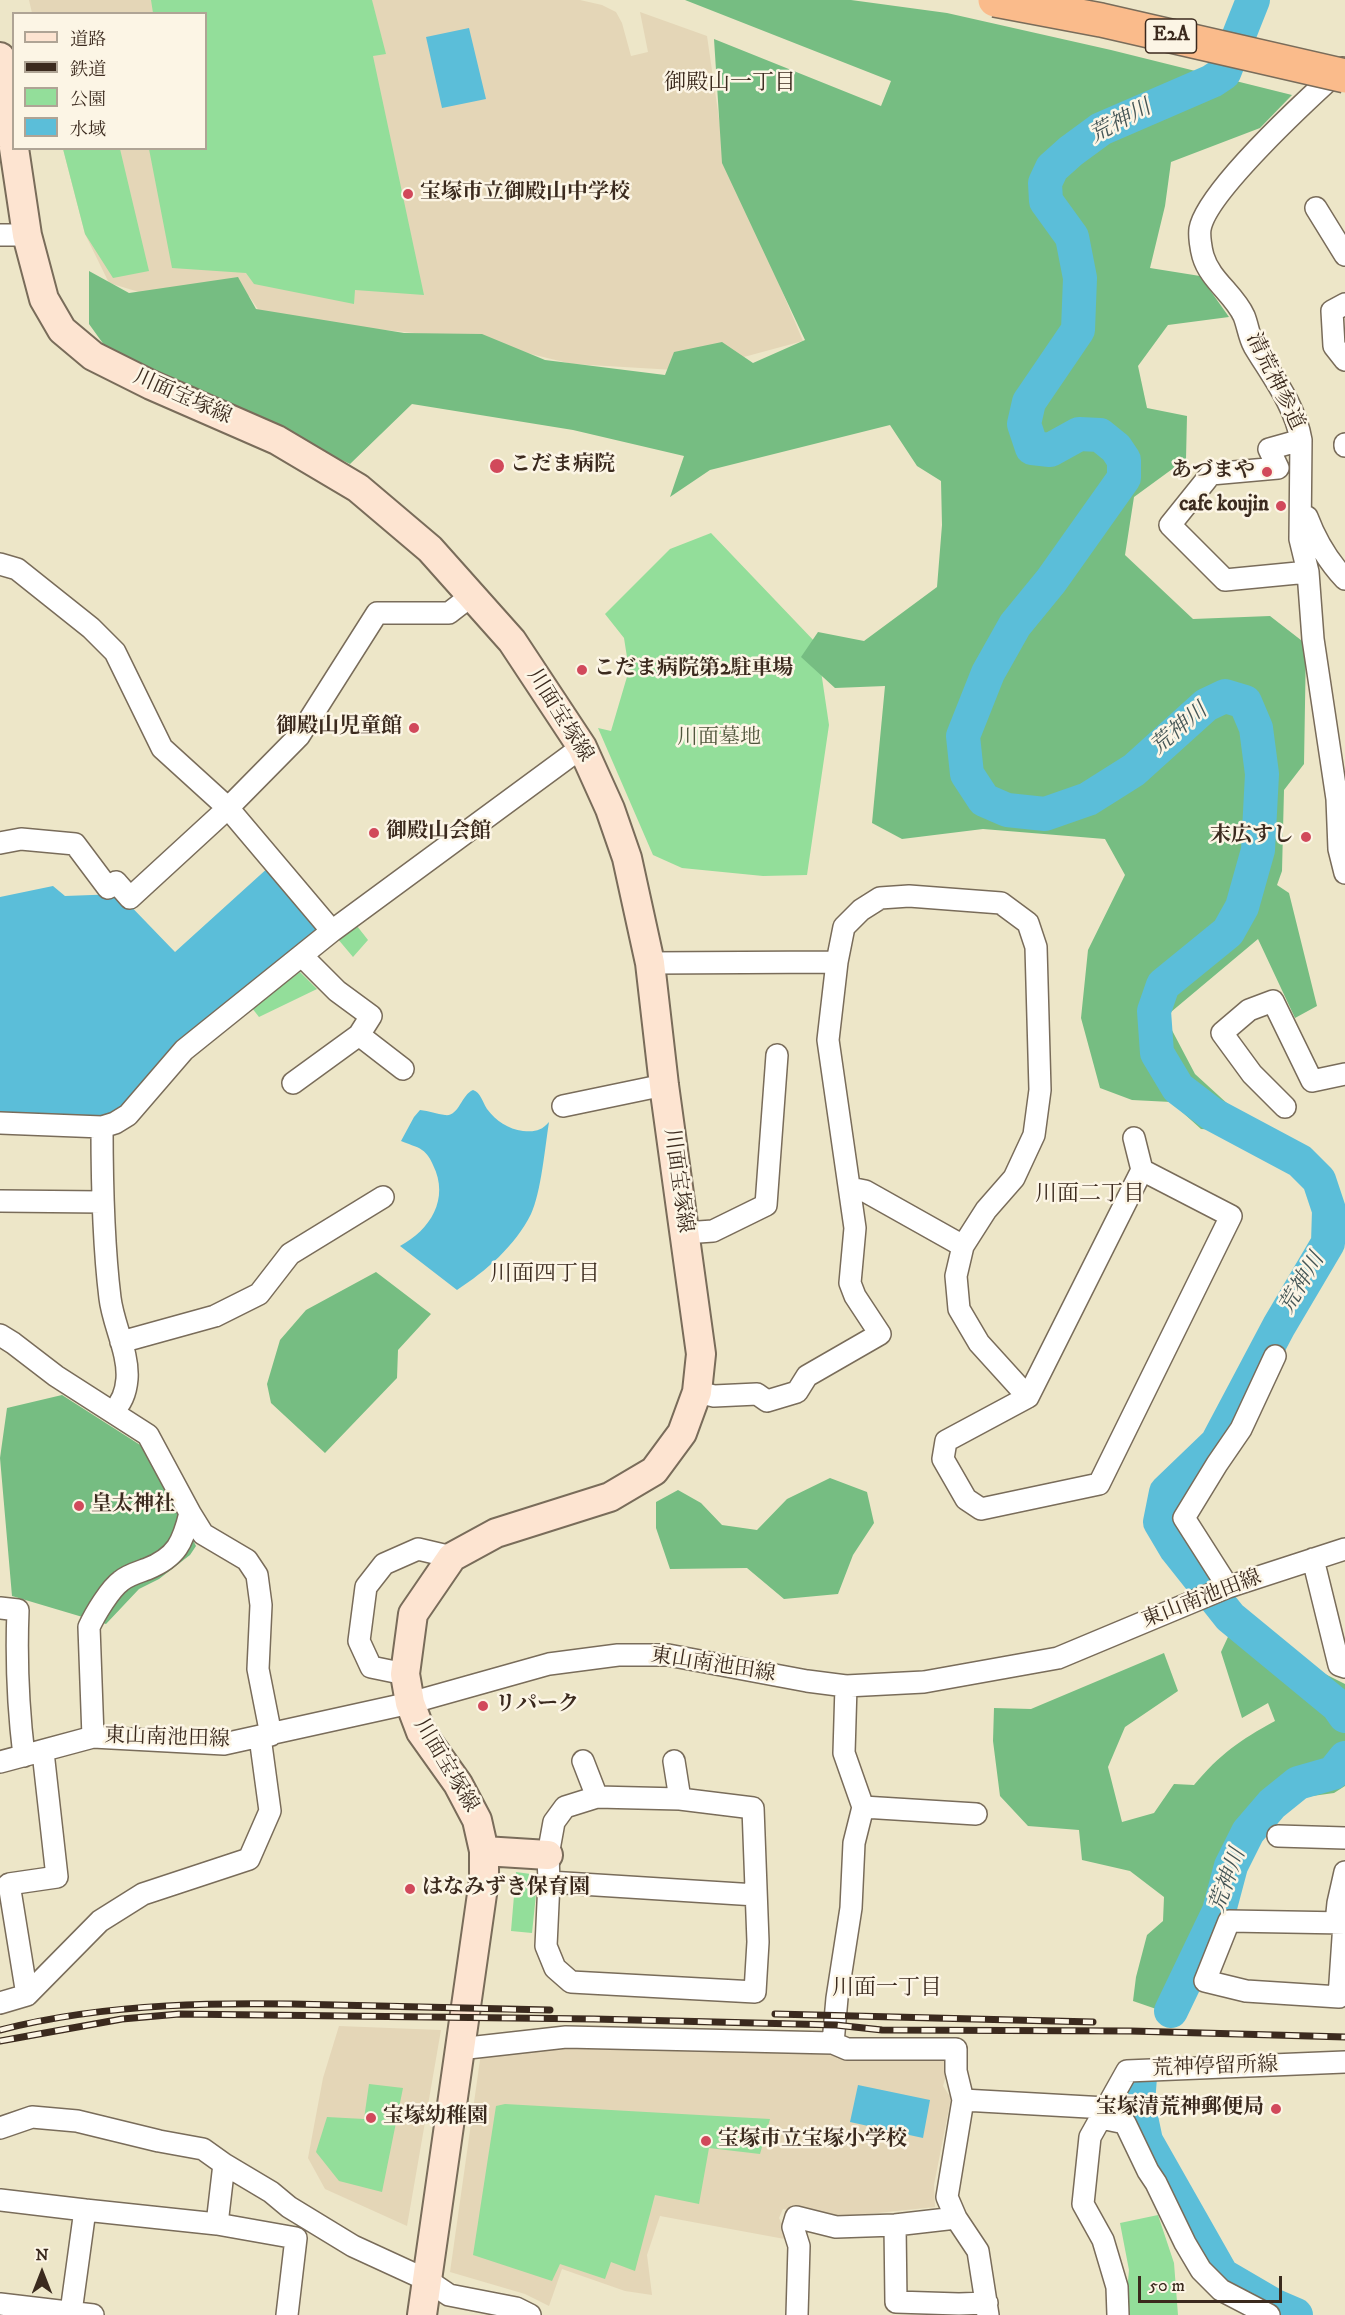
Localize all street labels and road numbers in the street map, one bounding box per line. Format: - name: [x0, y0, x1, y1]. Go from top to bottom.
- road number: E2A: [1146, 19, 1196, 53]
- street label: 清荒神参道: [1240, 329, 1308, 435]
- street label: 川面宝塚線: [129, 365, 235, 431]
- street label: 川面宝塚線: [520, 665, 598, 767]
- street label: 川面宝塚線: [657, 1127, 697, 1235]
- street label: 東山南池田線: [1139, 1566, 1265, 1634]
- street label: 東山南池田線: [649, 1644, 777, 1688]
- street label: 川面宝塚線: [407, 1715, 483, 1817]
- street label: 東山南池田線: [104, 1724, 230, 1754]
- street label: 荒神停留所線: [1152, 2053, 1278, 2083]

